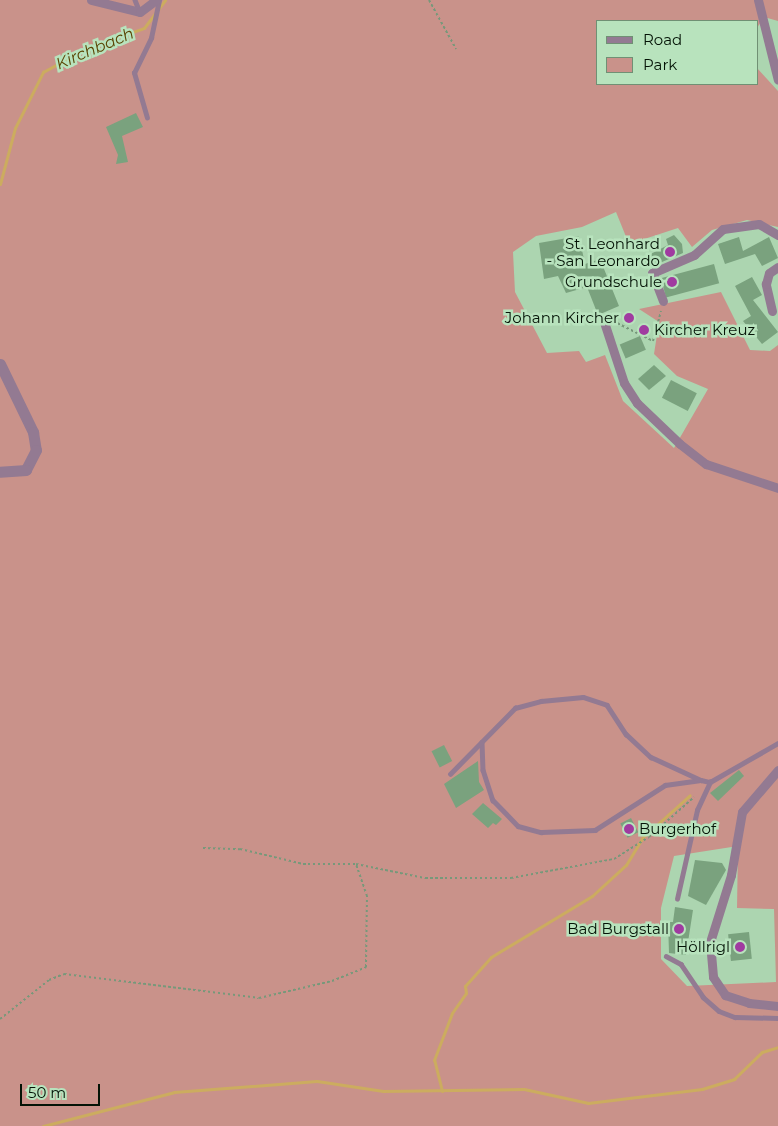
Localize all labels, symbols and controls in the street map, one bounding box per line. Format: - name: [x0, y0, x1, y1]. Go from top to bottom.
- legend: [596, 20, 758, 85]
- water label: Kirchbach: [53, 24, 137, 74]
- text: Road: [643, 30, 682, 49]
- text: Park: [643, 55, 677, 74]
- place label: St. Leonhard - San Leonardo: [547, 234, 660, 269]
- marker: St. Leonhard - San Leonardo: [664, 246, 676, 258]
- place label: Grundschule: [565, 273, 662, 291]
- marker: Grundschule: [666, 276, 678, 288]
- place label: Johann Kircher: [505, 309, 619, 327]
- marker: Johann Kircher: [623, 312, 635, 324]
- place label: Kircher Kreuz: [654, 321, 755, 339]
- marker: Kircher Kreuz: [638, 324, 650, 336]
- place label: Burgerhof: [639, 820, 716, 838]
- marker: Burgerhof: [623, 823, 635, 835]
- place label: Bad Burgstall: [567, 920, 669, 938]
- marker: Bad Burgstall: [673, 923, 685, 935]
- place label: Höllrigl: [676, 938, 730, 956]
- marker: Höllrigl: [734, 941, 746, 953]
- scale bar: [22, 1074, 102, 1106]
- text: 50 m: [28, 1083, 66, 1102]

